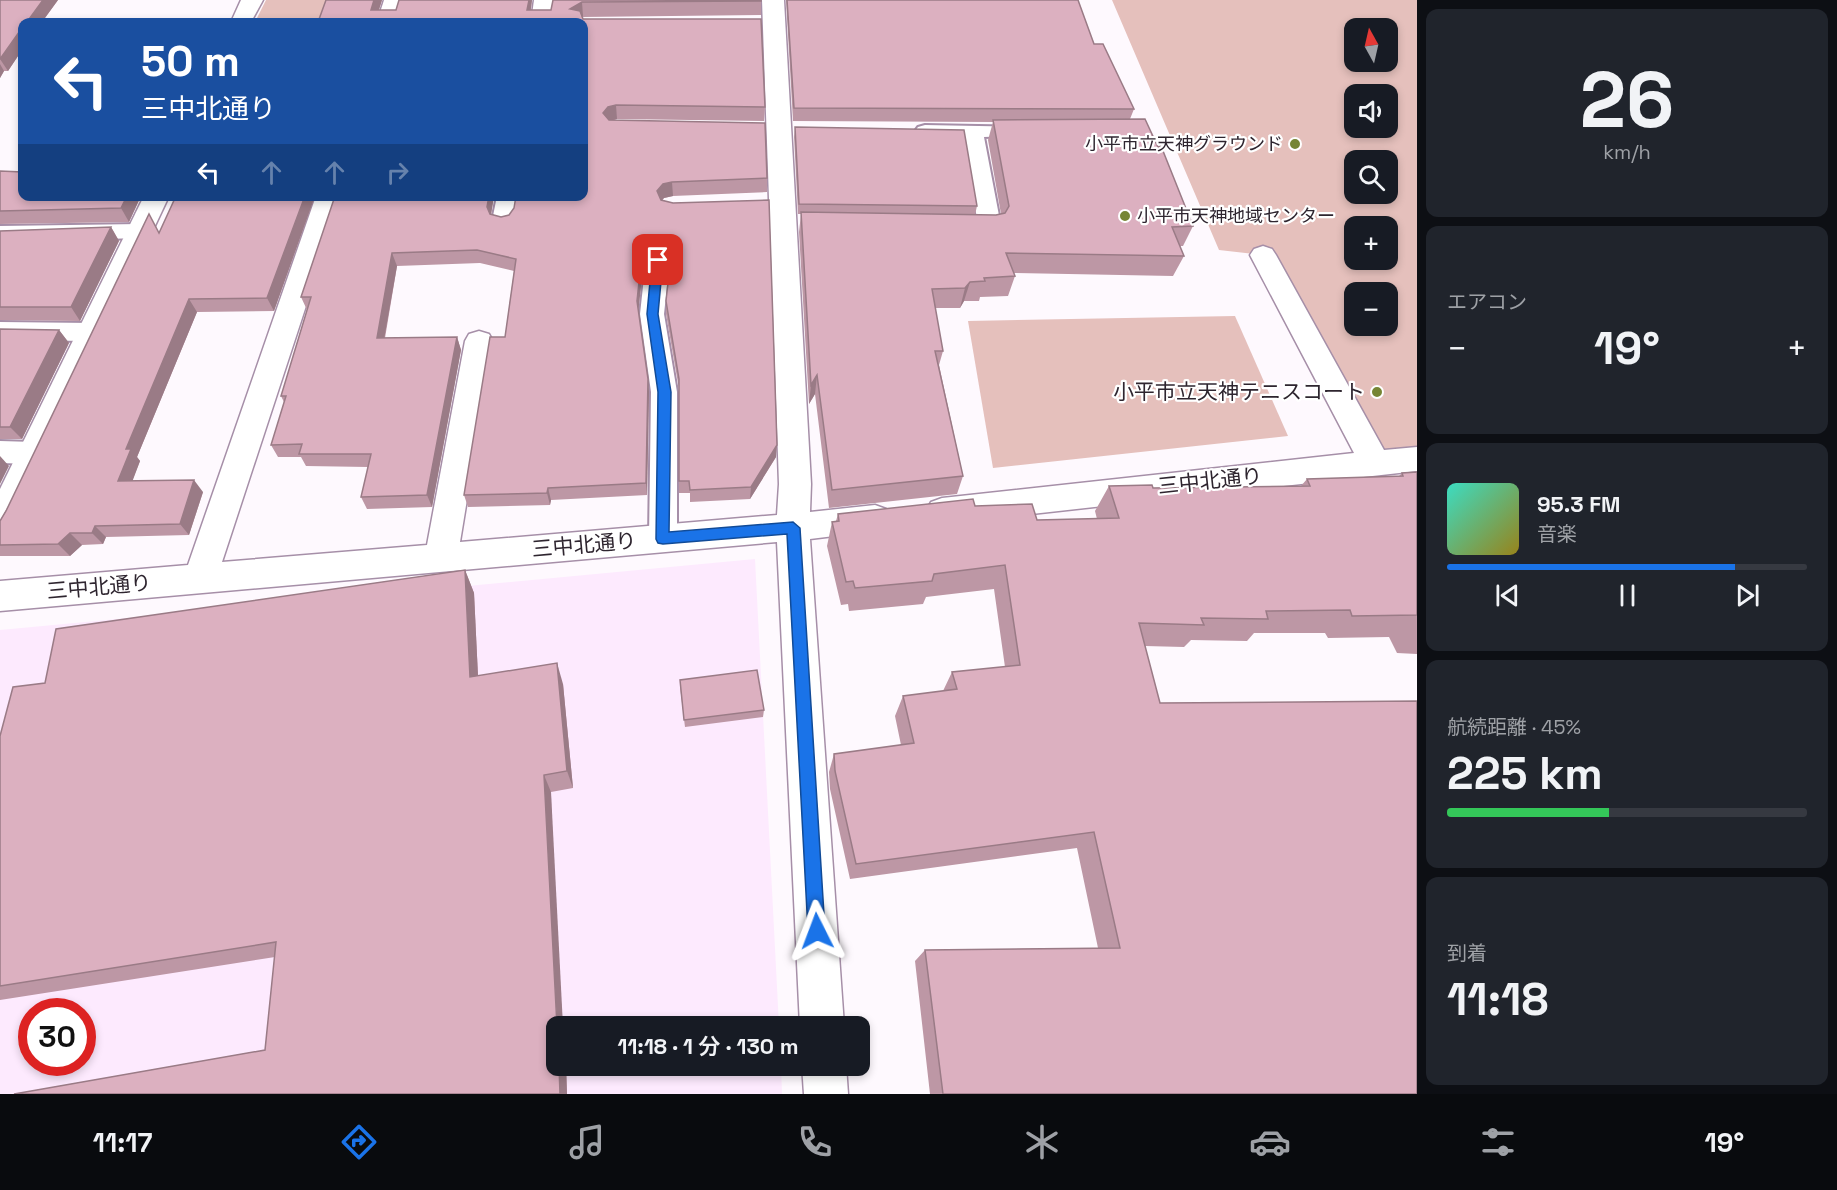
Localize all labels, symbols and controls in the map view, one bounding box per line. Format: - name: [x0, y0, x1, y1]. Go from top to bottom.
- north arrow: [1344, 18, 1398, 72]
- map controls: [1344, 18, 1398, 336]
- text: 50 m: [141, 35, 240, 88]
- icon: left: [42, 42, 120, 120]
- text: 26: [1580, 50, 1674, 150]
- button: sound: [1344, 84, 1398, 138]
- text: 三中北通り: [141, 91, 276, 126]
- place label: 小平市立天神グラウンド: [1085, 132, 1283, 155]
- marker: 小平市立天神グラウンド: [1288, 137, 1302, 151]
- text: km/h: [1603, 139, 1651, 165]
- button: search: [1344, 150, 1398, 204]
- icon: left: [192, 156, 225, 189]
- icon: ahead: [255, 156, 288, 189]
- icon: ahead: [318, 156, 351, 189]
- icon: right: [381, 156, 414, 189]
- place label: 小平市天神地域センター: [1137, 204, 1335, 227]
- marker: 小平市天神地域センター: [1118, 209, 1132, 223]
- button: +: [1344, 216, 1398, 270]
- pin: [632, 234, 683, 285]
- icon: arrive: [641, 243, 674, 276]
- button: −: [1344, 282, 1398, 336]
- text: エアコン: [1447, 289, 1527, 315]
- text: 19°: [1594, 320, 1660, 377]
- text: −: [1447, 328, 1467, 370]
- text: +: [1787, 328, 1807, 370]
- place label: 小平市立天神テニスコート: [1113, 378, 1365, 405]
- marker: 小平市立天神テニスコート: [1370, 385, 1384, 399]
- street label: 三中北通り: [1156, 462, 1264, 499]
- text: 95.3 FM: [1537, 490, 1620, 518]
- text: 音楽: [1537, 521, 1577, 547]
- street label: 三中北通り: [530, 526, 637, 563]
- street label: 三中北通り: [45, 568, 152, 605]
- icon: previous: [1491, 579, 1524, 612]
- icon: pause: [1611, 579, 1644, 612]
- icon: next: [1731, 579, 1764, 612]
- text: 航続距離 · 45%: [1447, 714, 1581, 740]
- text: 225 km: [1447, 745, 1603, 802]
- position arrow: [785, 899, 849, 963]
- text: 到着: [1447, 940, 1487, 966]
- text: 11:18: [1447, 971, 1548, 1028]
- speed limit sign: 30: [18, 998, 96, 1076]
- text: 11:18 · 1 分 · 130 m: [617, 1032, 799, 1060]
- icon: directions: [338, 1121, 380, 1163]
- icon: music: [566, 1121, 608, 1163]
- icon: phone: [794, 1121, 836, 1163]
- icon: climate: [1021, 1121, 1063, 1163]
- icon: car: [1249, 1121, 1291, 1163]
- icon: filters: [1477, 1121, 1519, 1163]
- text: 11:17: [93, 1125, 152, 1160]
- text: 19°: [1705, 1125, 1744, 1160]

